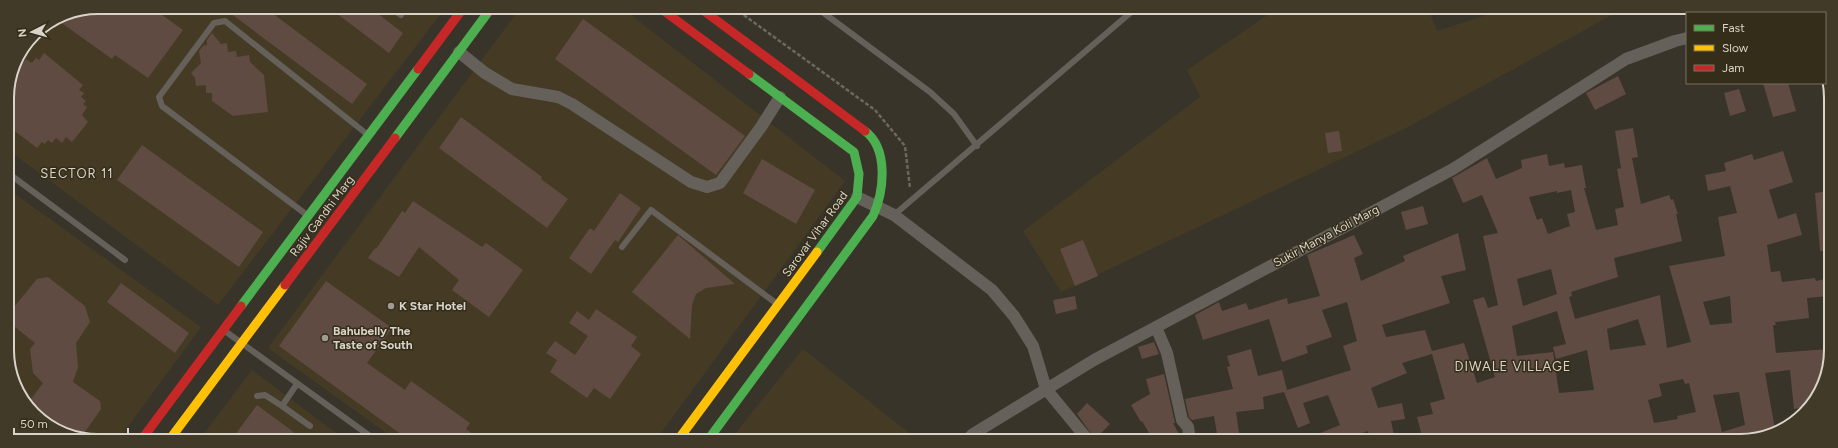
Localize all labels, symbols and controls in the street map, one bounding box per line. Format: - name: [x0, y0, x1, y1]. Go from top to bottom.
- north arrow: [12, 12, 52, 52]
- legend: [1686, 12, 1826, 84]
- text: Fast: [1722, 21, 1745, 35]
- text: N: [16, 28, 29, 38]
- text: Slow: [1722, 41, 1749, 55]
- text: Jam: [1722, 61, 1745, 75]
- district label: SECTOR 11: [40, 166, 114, 181]
- street label: Rajiv Gandhi Marg: [287, 173, 357, 259]
- street label: Sarovar Vihar Road: [779, 189, 851, 279]
- street label: Sukir Manya Koli Marg: [1271, 202, 1381, 270]
- place label: K Star Hotel: [399, 299, 466, 313]
- marker: K Star Hotel: [386, 301, 396, 311]
- place label: Bahubelly The Taste of South: [333, 324, 413, 352]
- marker: Bahubelly The Taste of South: [320, 333, 330, 343]
- district label: DIWALE VILLAGE: [1454, 359, 1572, 374]
- scale bar: [14, 410, 128, 436]
- text: 50 m: [20, 417, 48, 431]

